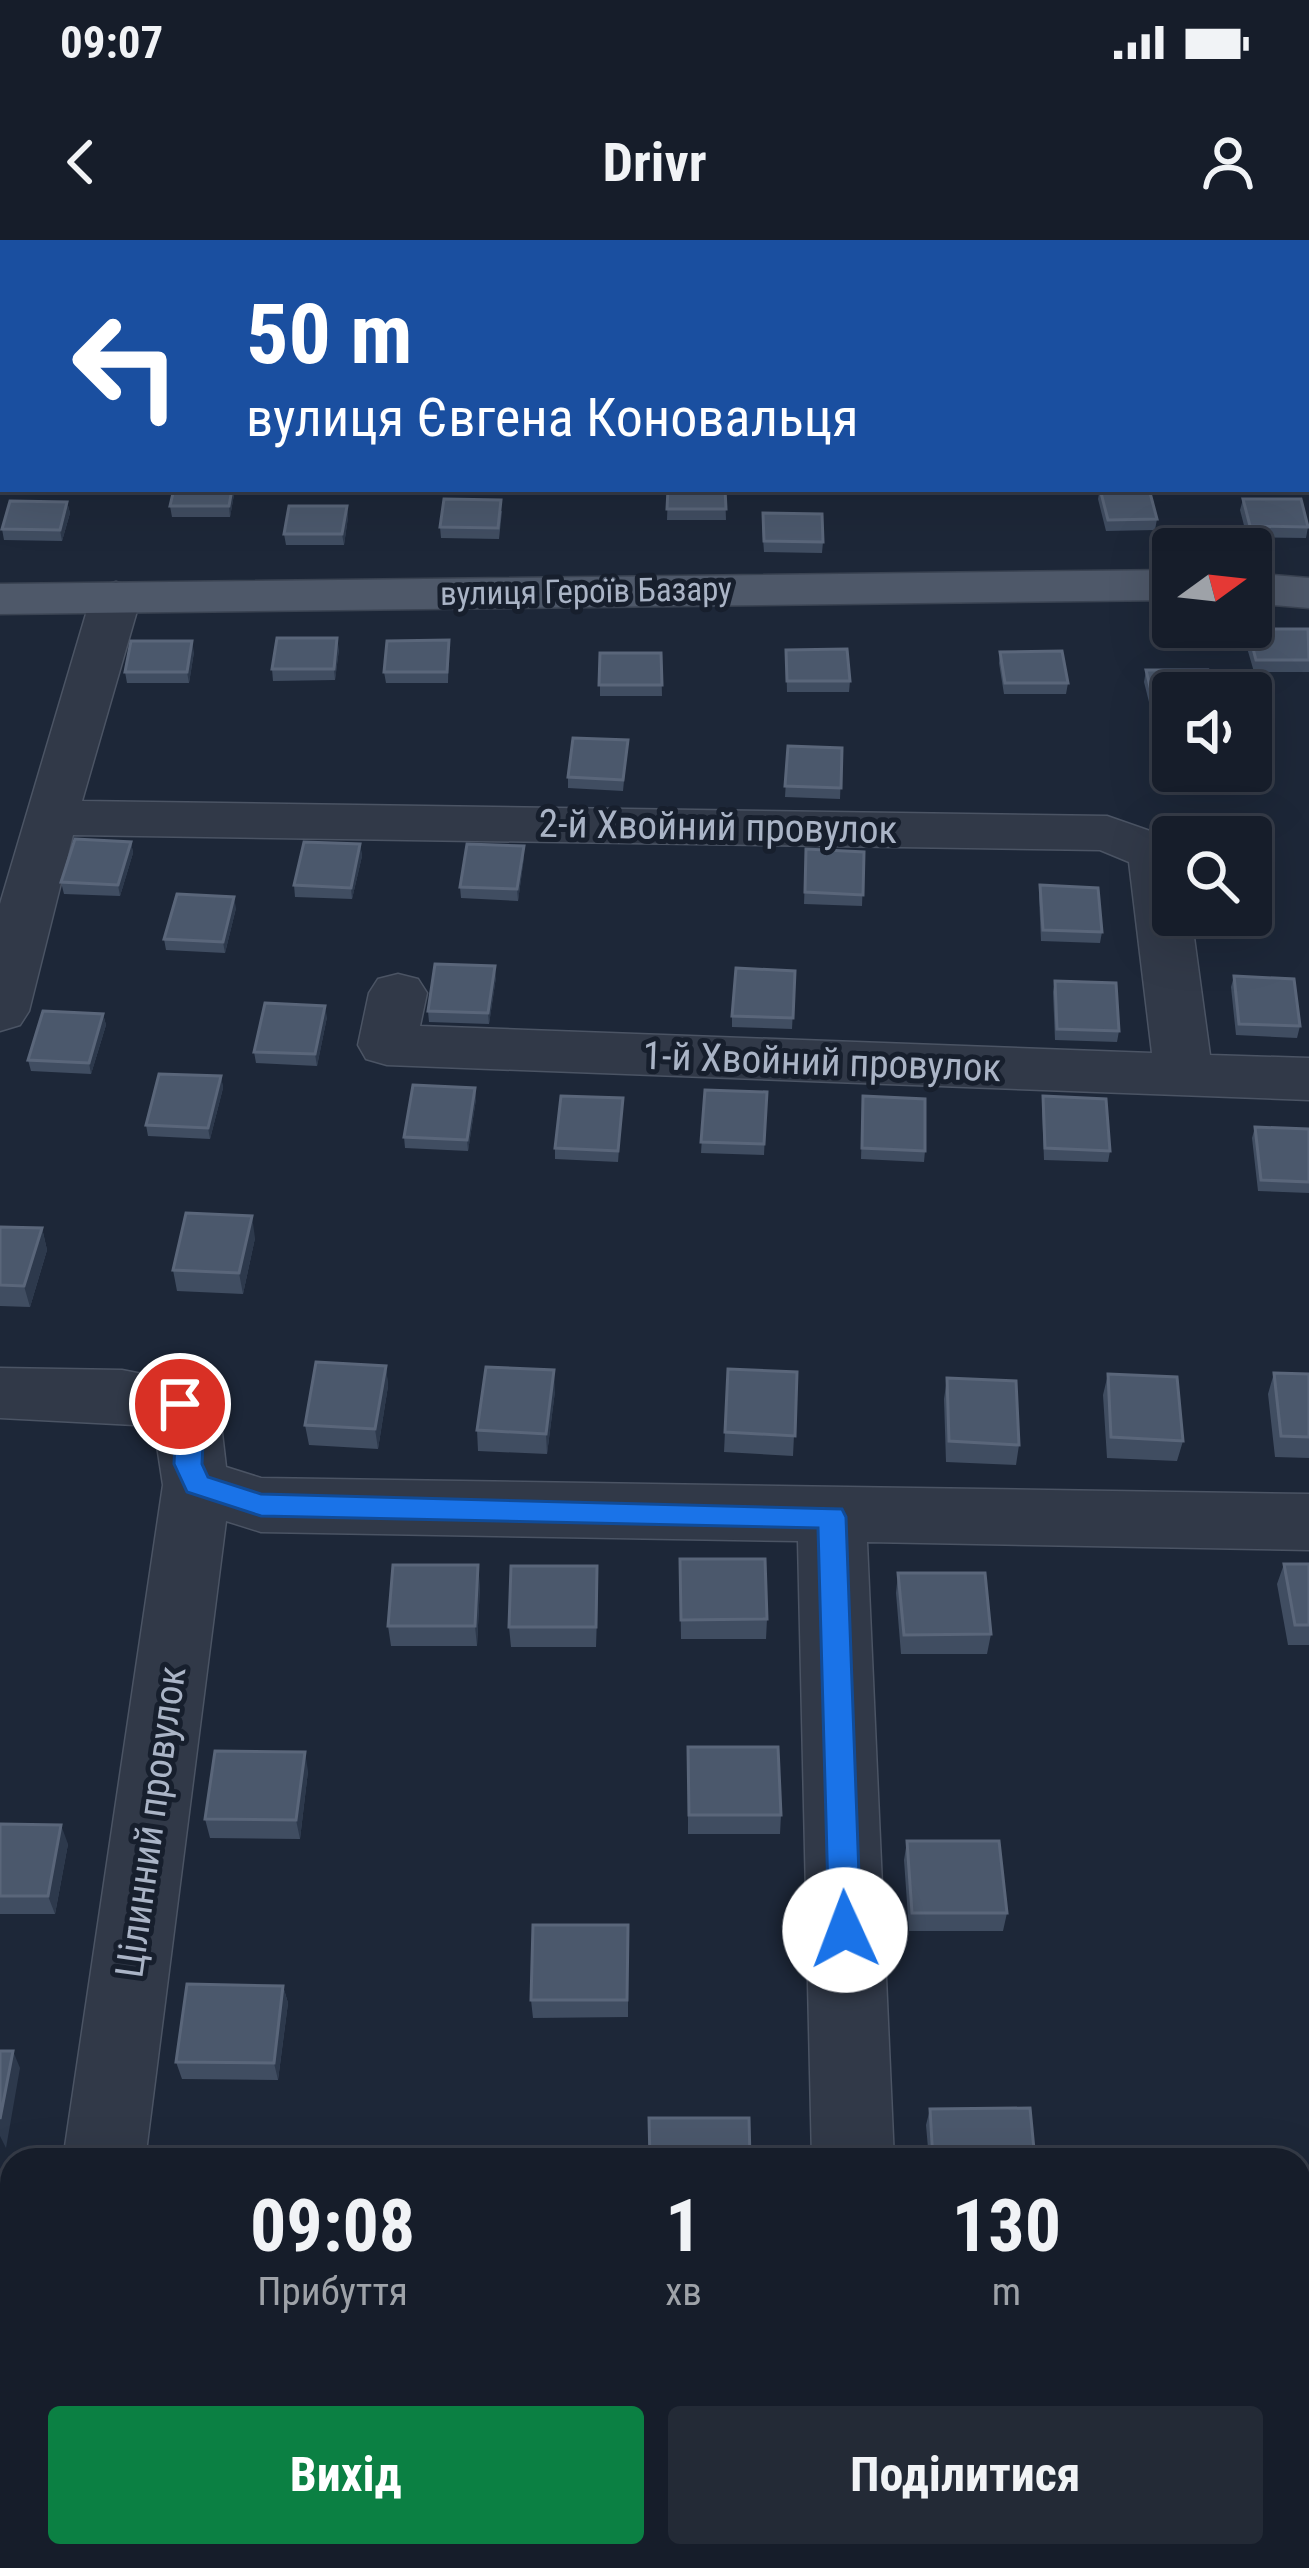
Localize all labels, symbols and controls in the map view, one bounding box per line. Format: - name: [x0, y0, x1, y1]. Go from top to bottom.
- text: 09:07: [60, 16, 163, 69]
- icon: back: [48, 129, 114, 195]
- icon: person: [1195, 129, 1261, 195]
- text: Drivr: [602, 131, 707, 194]
- text: 50 m: [246, 285, 413, 384]
- icon: left: [48, 288, 204, 444]
- text: вулиця Євгена Коновальця: [246, 386, 858, 449]
- north arrow: [1152, 528, 1272, 648]
- map controls: [1152, 528, 1272, 936]
- street label: вулиця Героїв Базару: [440, 569, 732, 613]
- button: sound: [1152, 672, 1272, 792]
- street label: 2-й Хвойний провулок: [538, 801, 898, 853]
- button: search: [1152, 816, 1272, 936]
- street label: 1-й Хвойний провулок: [642, 1033, 1002, 1091]
- pin: [129, 1353, 231, 1455]
- icon: arrive: [147, 1371, 213, 1437]
- street label: Цілинний провулок: [106, 1663, 196, 1981]
- position arrow: [782, 1867, 908, 1993]
- text: 09:08: [250, 2184, 415, 2269]
- text: 1: [665, 2184, 702, 2269]
- text: 130: [952, 2184, 1061, 2269]
- text: Прибуття: [257, 2269, 408, 2315]
- text: хв: [665, 2269, 702, 2315]
- text: m: [992, 2269, 1021, 2315]
- button: Вихід: [48, 2406, 644, 2544]
- button: Поділитися: [668, 2406, 1263, 2544]

